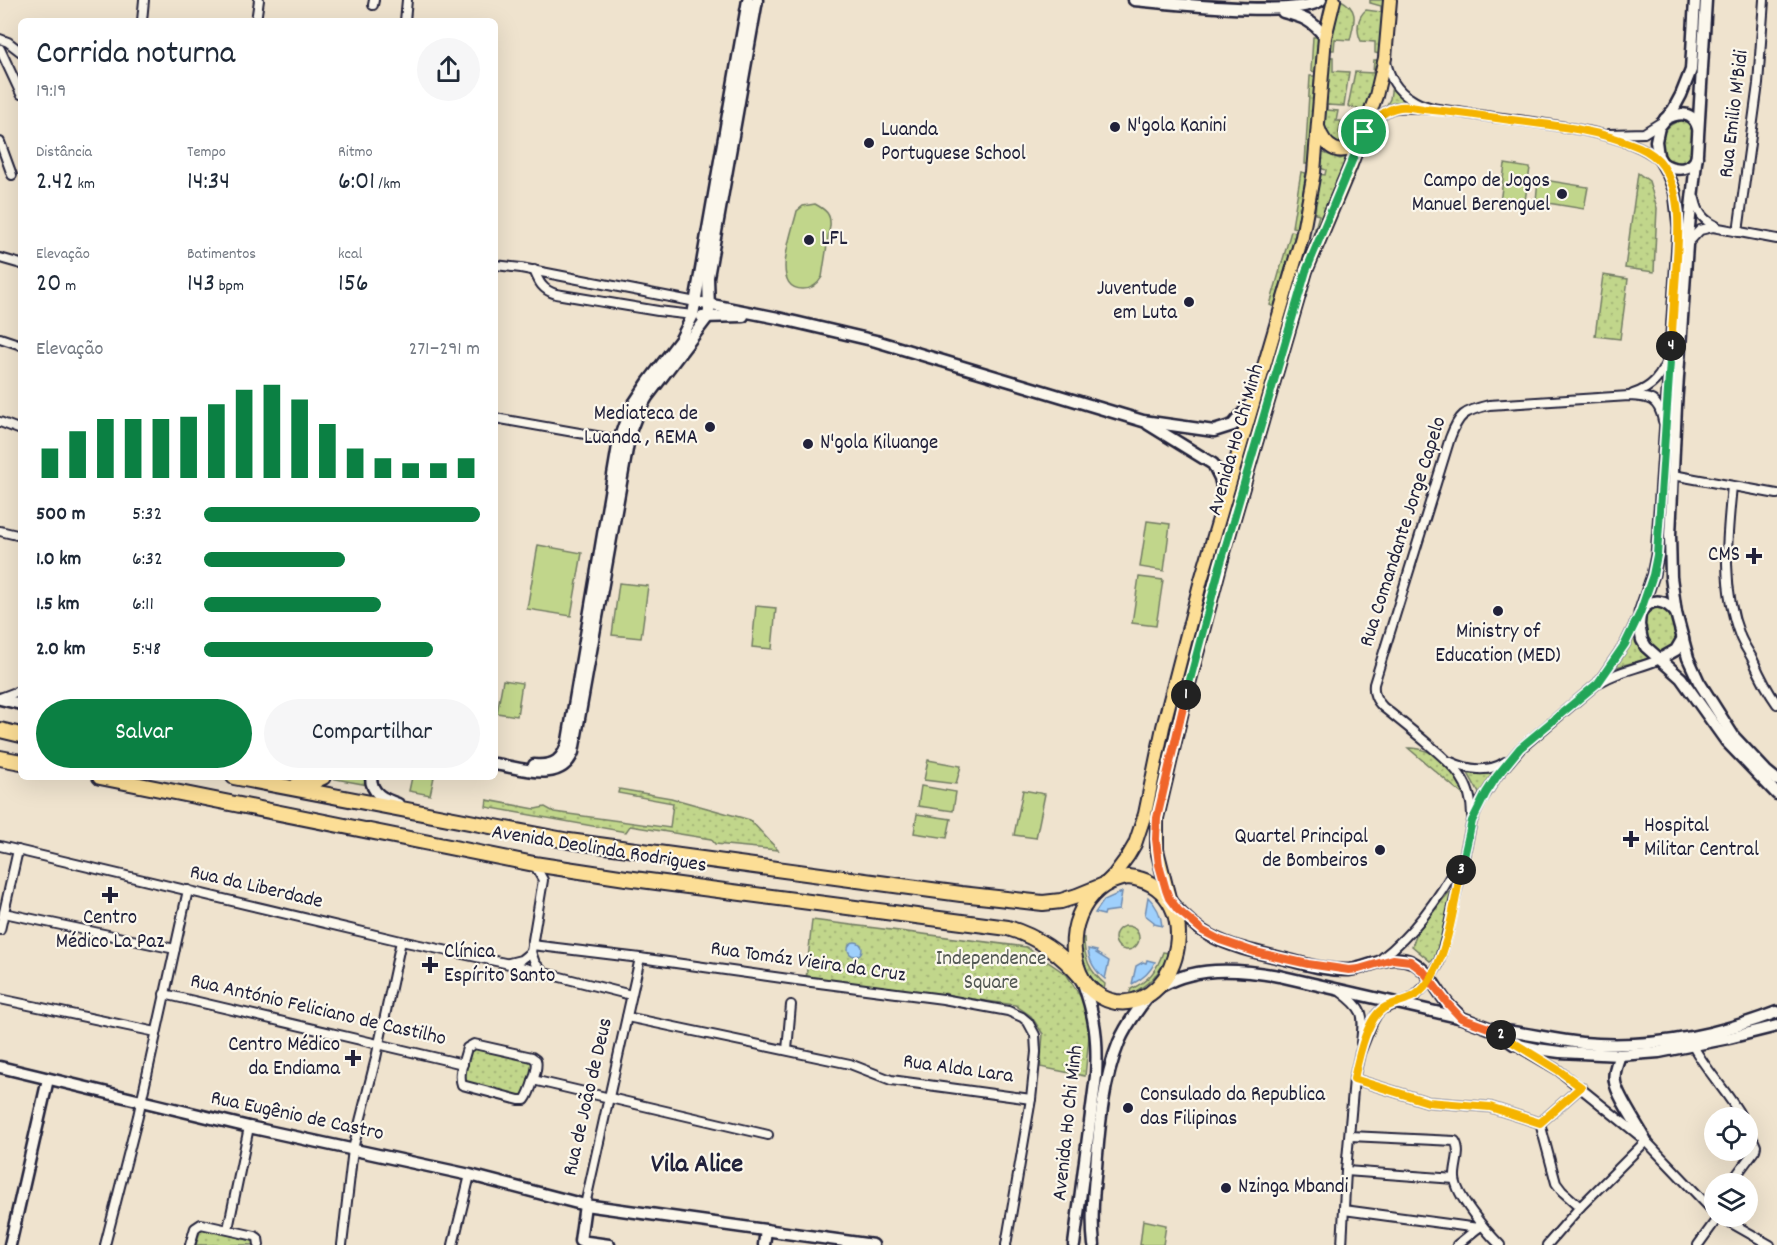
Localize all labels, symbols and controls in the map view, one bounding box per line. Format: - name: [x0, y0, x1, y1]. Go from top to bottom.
- text: Corrida noturna: [36, 32, 235, 79]
- button: share: [417, 38, 480, 101]
- street label: Rua Emilio M'Bidi: [1712, 48, 1758, 180]
- text: 19:19: [36, 78, 66, 106]
- pin: [1338, 106, 1389, 157]
- place label: N'gola Kanini: [1127, 112, 1227, 142]
- icon: arrive: [1347, 115, 1380, 148]
- place label: Luanda Portuguese School: [881, 116, 1026, 170]
- marker: N'gola Kanini: [1108, 120, 1122, 134]
- marker: Luanda Portuguese School: [862, 136, 876, 150]
- text: Distância: [36, 141, 92, 164]
- text: Tempo: [187, 141, 226, 164]
- text: Ritmo: [338, 141, 373, 164]
- text: 2.42: [36, 164, 74, 201]
- text: 14:34: [187, 164, 230, 201]
- text: 6:01: [338, 164, 375, 201]
- place label: Campo de Jogos Manuel Berenguel: [1412, 167, 1550, 221]
- text: km: [74, 173, 95, 196]
- text: /km: [375, 173, 401, 196]
- marker: Campo de Jogos Manuel Berenguel: [1555, 187, 1569, 201]
- place label: LFL: [821, 225, 848, 255]
- marker: LFL: [802, 233, 816, 247]
- text: Elevação: [36, 243, 90, 266]
- text: Batimentos: [187, 243, 256, 266]
- text: kcal: [338, 243, 362, 266]
- text: 20: [36, 266, 62, 303]
- text: 143: [187, 266, 215, 303]
- text: 156: [338, 266, 368, 303]
- text: m: [62, 275, 76, 298]
- text: bpm: [215, 275, 244, 298]
- place label: Juventude em Luta: [1097, 275, 1178, 329]
- marker: Juventude em Luta: [1182, 295, 1196, 309]
- pin: 4: [1656, 331, 1686, 361]
- text: 4: [1668, 334, 1674, 357]
- text: Elevação: [36, 336, 103, 364]
- text: 271–291 m: [409, 336, 480, 364]
- street label: Avenida Ho Chi Minh: [1201, 361, 1273, 519]
- place label: Mediateca de Luanda , REMA: [584, 400, 698, 454]
- street label: Rua Comandante Jorge Capelo: [1353, 413, 1455, 651]
- marker: Mediateca de Luanda , REMA: [703, 420, 717, 434]
- place label: N'gola Kiluange: [820, 429, 938, 459]
- marker: N'gola Kiluange: [801, 437, 815, 451]
- text: 500 m: [36, 501, 85, 529]
- text: 5:32: [132, 501, 162, 529]
- place label: CMS: [1708, 541, 1740, 571]
- text: 1.0 km: [36, 546, 81, 574]
- text: 6:32: [132, 546, 163, 574]
- marker: CMS: [1745, 547, 1763, 565]
- text: 1.5 km: [36, 591, 79, 619]
- text: 6:11: [132, 591, 154, 619]
- marker: Ministry of Education (MED): [1491, 604, 1505, 618]
- place label: Ministry of Education (MED): [1435, 618, 1561, 672]
- text: 2.0 km: [36, 636, 85, 664]
- text: 5:48: [132, 636, 161, 664]
- pin: 1: [1171, 680, 1201, 710]
- text: 1: [1184, 683, 1188, 706]
- button: Salvar: [36, 699, 252, 768]
- button: Compartilhar: [264, 699, 480, 768]
- place label: Hospital Militar Central: [1644, 812, 1759, 866]
- street label: Avenida Deolinda Rodrigues: [489, 818, 709, 882]
- place label: Quartel Principal de Bombeiros: [1235, 823, 1368, 877]
- marker: Hospital Militar Central: [1622, 830, 1640, 848]
- marker: Quartel Principal de Bombeiros: [1373, 843, 1387, 857]
- pin: 3: [1446, 855, 1476, 885]
- street label: Rua da Liberdade: [186, 858, 326, 918]
- text: 3: [1457, 858, 1465, 881]
- marker: Centro Médico La Paz: [101, 886, 119, 904]
- place label: Centro Médico La Paz: [56, 904, 164, 958]
- street label: Rua Tomáz Vieira da Cruz: [709, 934, 907, 992]
- place label: Clínica Espírito Santo: [444, 938, 555, 992]
- park label: Independence Square: [936, 945, 1046, 999]
- marker: Clínica Espírito Santo: [421, 956, 439, 974]
- street label: Rua António Feliciano de Castilho: [187, 967, 449, 1055]
- street label: Rua de João de Deus: [556, 1015, 622, 1179]
- pin: 2: [1486, 1020, 1516, 1050]
- text: 2: [1498, 1023, 1505, 1046]
- place label: Centro Médico da Endiama: [228, 1031, 341, 1085]
- street label: Avenida Ho Chi Minh: [1046, 1044, 1092, 1202]
- street label: Rua Alda Lara: [901, 1047, 1016, 1093]
- marker: Centro Médico da Endiama: [344, 1049, 362, 1067]
- place label: Consulado da Republica das Filipinas: [1140, 1081, 1326, 1135]
- street label: Rua Eugênio de Castro: [208, 1084, 386, 1150]
- marker: Consulado da Republica das Filipinas: [1121, 1101, 1135, 1115]
- map controls: [1704, 1107, 1758, 1227]
- button: locate: [1704, 1107, 1758, 1161]
- district label: Vila Alice: [651, 1146, 743, 1185]
- place label: Nzinga Mbandi: [1238, 1173, 1349, 1203]
- button: layers: [1704, 1173, 1758, 1227]
- marker: Nzinga Mbandi: [1219, 1181, 1233, 1195]

